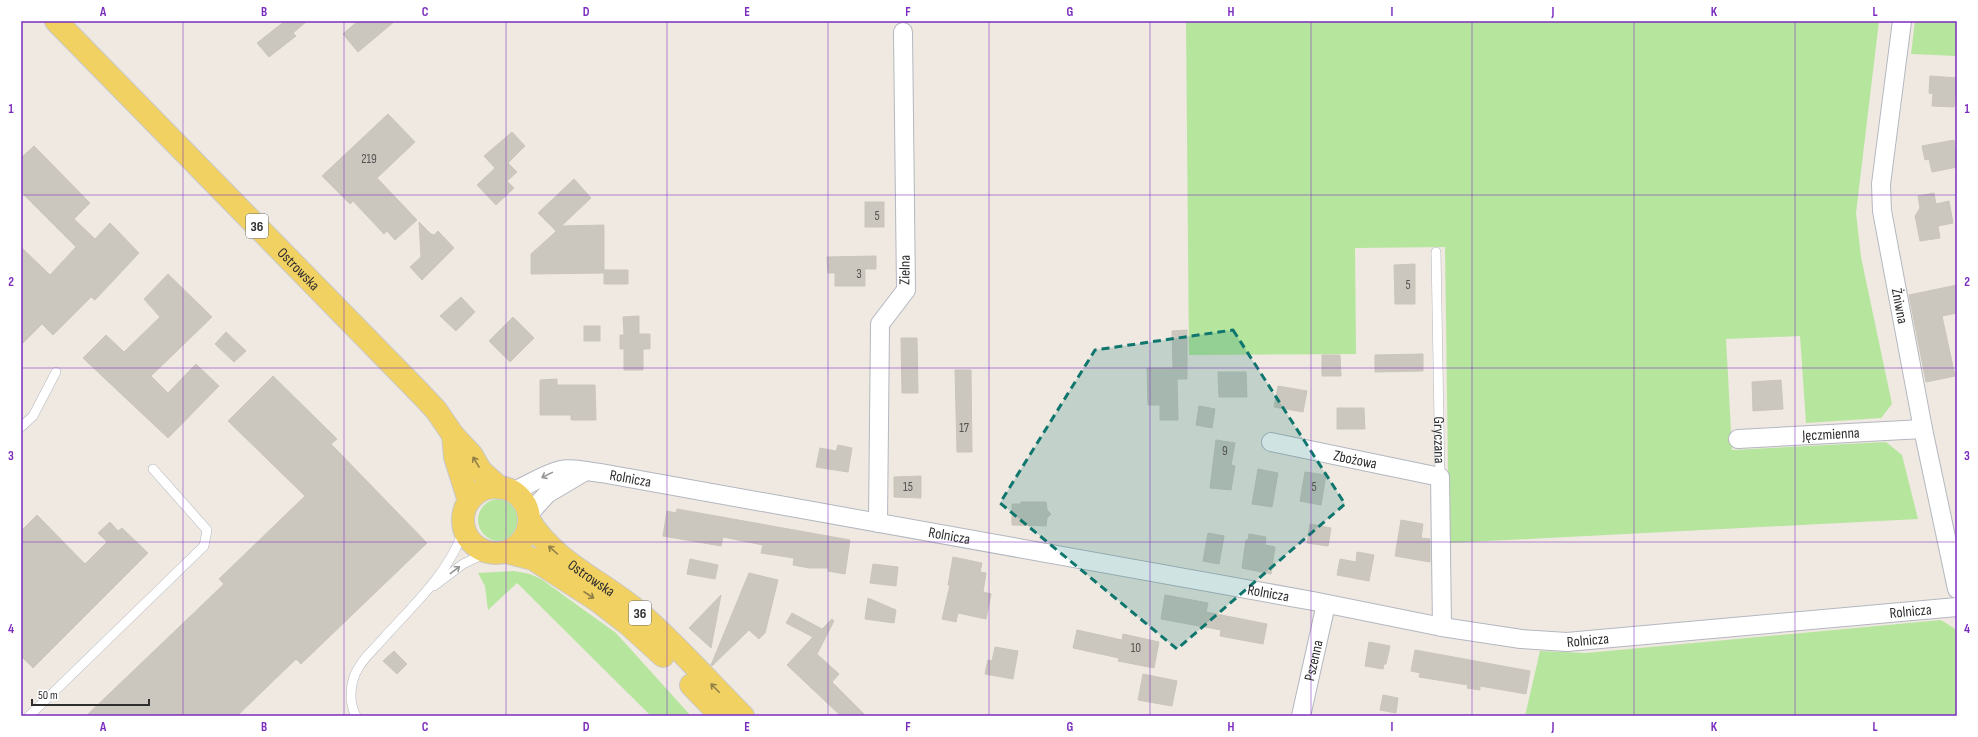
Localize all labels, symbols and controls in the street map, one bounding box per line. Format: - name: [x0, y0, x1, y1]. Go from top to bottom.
- text: A: [99, 4, 107, 20]
- text: B: [261, 4, 267, 20]
- text: C: [422, 4, 429, 20]
- text: D: [583, 4, 590, 20]
- text: E: [744, 4, 750, 20]
- text: F: [905, 4, 911, 20]
- text: G: [1067, 4, 1074, 20]
- text: H: [1228, 4, 1235, 20]
- text: I: [1391, 4, 1394, 20]
- text: J: [1551, 4, 1555, 20]
- text: K: [1711, 4, 1718, 20]
- text: L: [1872, 4, 1878, 20]
- text: 1: [8, 101, 14, 117]
- text: 1: [1964, 101, 1970, 117]
- house number: 219: [361, 151, 377, 167]
- house number: 5: [874, 208, 880, 224]
- road number: 36: [246, 214, 268, 238]
- street label: Ostrowska: [273, 243, 324, 295]
- street label: Zielna: [895, 255, 915, 285]
- house number: 3: [856, 266, 862, 282]
- text: 2: [8, 274, 14, 290]
- text: 2: [1964, 274, 1970, 290]
- house number: 5: [1405, 277, 1411, 293]
- street label: Żniwna: [1887, 287, 1913, 326]
- street label: Gryczana: [1429, 416, 1449, 464]
- house number: 17: [959, 420, 970, 436]
- street label: Jęczmienna: [1801, 423, 1860, 445]
- house number: 9: [1222, 443, 1228, 459]
- street label: Zbożowa: [1332, 446, 1379, 473]
- text: 3: [8, 448, 14, 464]
- text: 3: [1964, 448, 1970, 464]
- one-way arrow: [471, 456, 479, 468]
- street label: Rolnicza: [608, 465, 653, 491]
- one-way arrow: [541, 472, 553, 479]
- house number: 15: [903, 479, 913, 495]
- house number: 5: [1311, 479, 1317, 495]
- street label: Rolnicza: [927, 523, 972, 549]
- one-way arrow: [548, 545, 558, 554]
- street label: Ostrowska: [564, 555, 619, 601]
- one-way arrow: [449, 566, 460, 574]
- street label: Rolnicza: [1246, 580, 1291, 606]
- one-way arrow: [583, 591, 594, 599]
- street label: Rolnicza: [1889, 600, 1933, 623]
- road number: 36: [629, 601, 651, 625]
- text: 4: [8, 621, 14, 637]
- text: 4: [1964, 621, 1970, 637]
- street label: Rolnicza: [1566, 629, 1610, 651]
- street label: Pszenna: [1300, 638, 1327, 683]
- house number: 10: [1131, 640, 1141, 656]
- scale bar: [32, 681, 149, 707]
- one-way arrow: [710, 683, 720, 693]
- text: 50 m: [38, 688, 58, 703]
- text: A: [99, 719, 107, 735]
- text: B: [261, 719, 267, 735]
- text: C: [422, 719, 429, 735]
- text: D: [583, 719, 590, 735]
- text: E: [744, 719, 750, 735]
- text: F: [905, 719, 911, 735]
- text: G: [1067, 719, 1074, 735]
- text: H: [1228, 719, 1235, 735]
- text: I: [1391, 719, 1394, 735]
- text: J: [1551, 719, 1555, 735]
- text: K: [1711, 719, 1718, 735]
- text: L: [1872, 719, 1878, 735]

